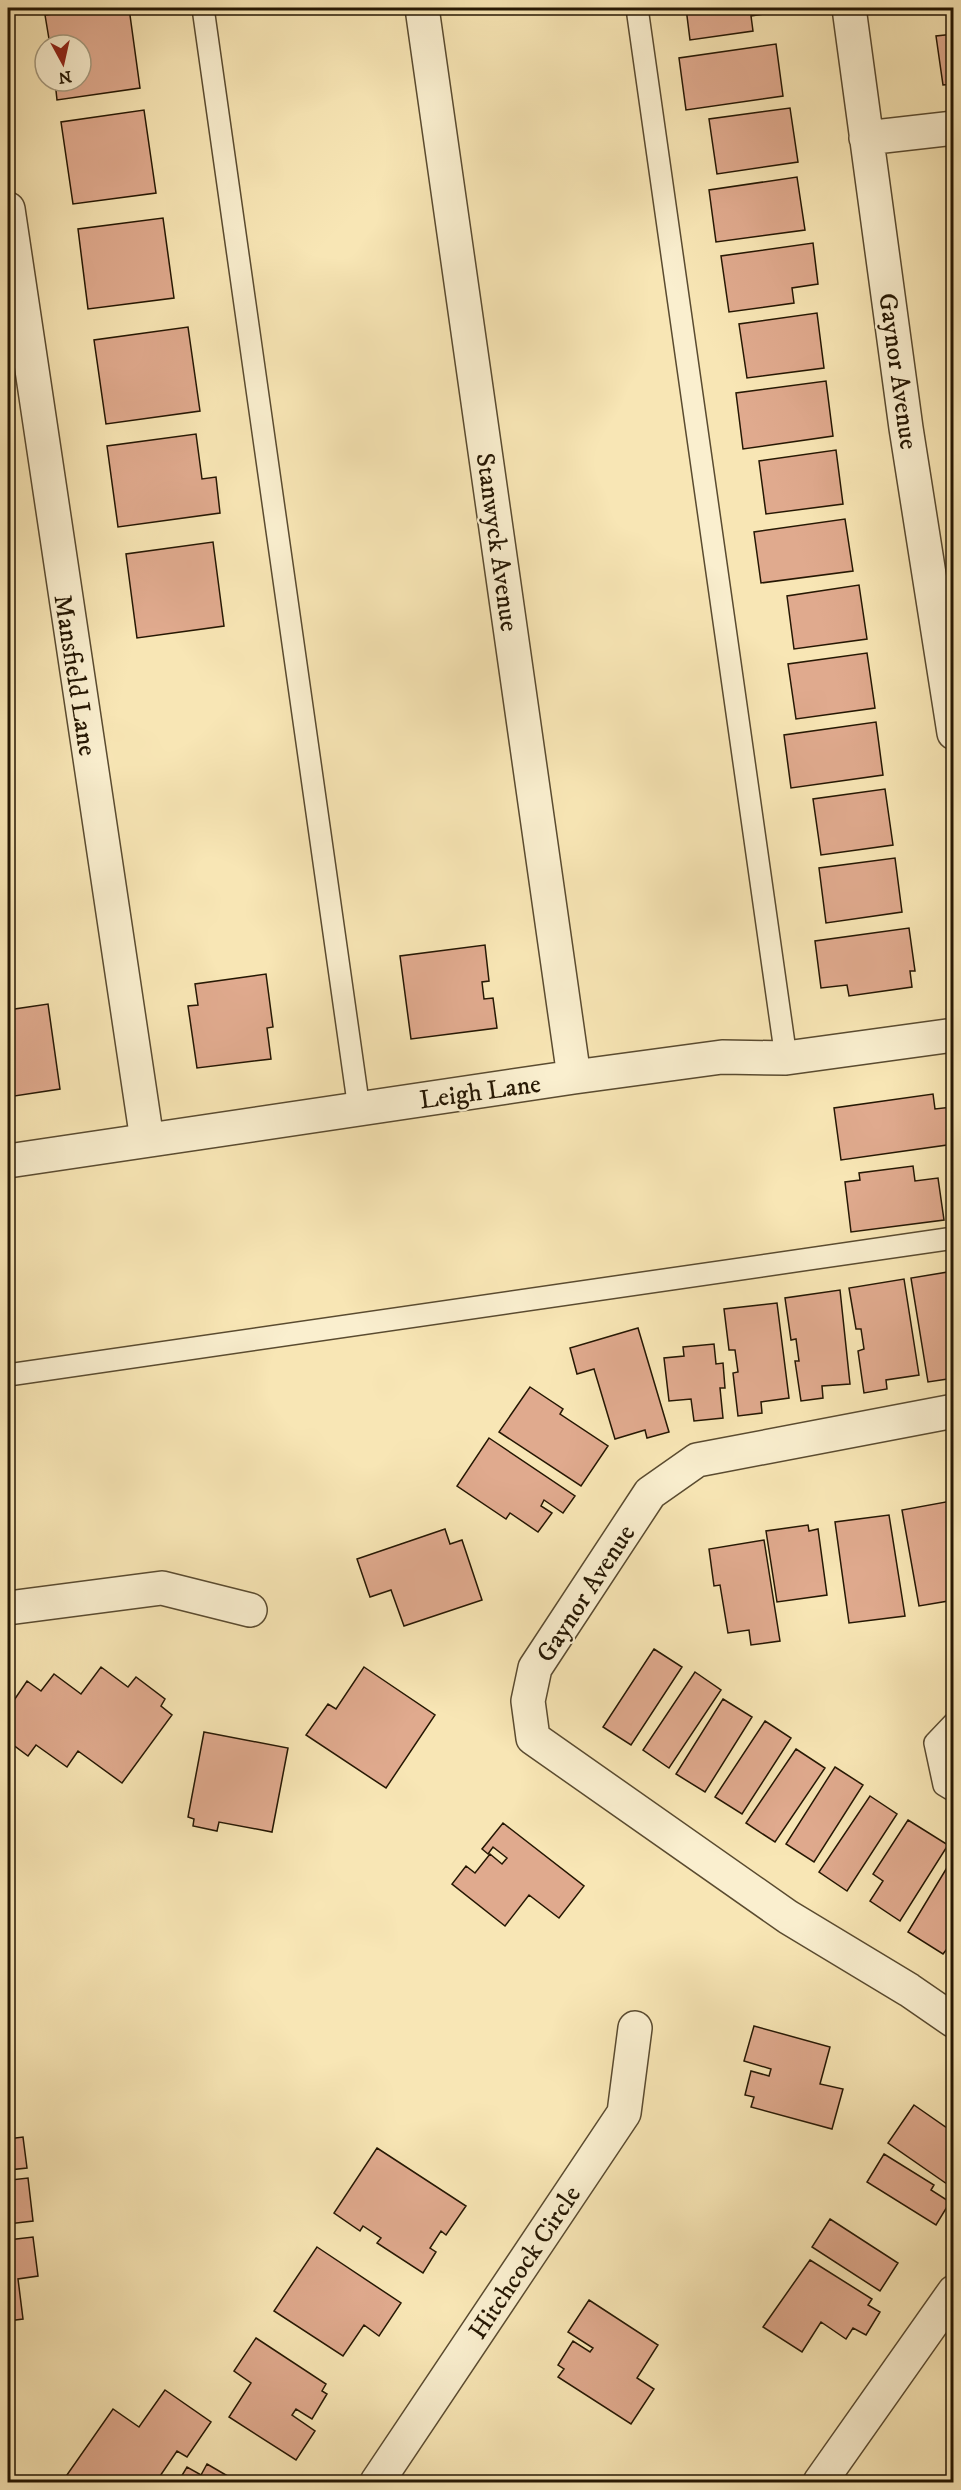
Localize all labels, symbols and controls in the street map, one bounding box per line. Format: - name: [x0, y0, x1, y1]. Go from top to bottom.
- north arrow: [33, 33, 93, 93]
- text: N: [57, 66, 73, 88]
- street label: Gaynor Avenue: [870, 291, 925, 452]
- street label: Stanwyck Avenue: [468, 451, 525, 634]
- street label: Mansfield Lane: [45, 592, 104, 758]
- street label: Leigh Lane: [417, 1068, 543, 1117]
- street label: Gaynor Avenue: [529, 1519, 643, 1669]
- street label: Hitchcock Circle: [462, 2180, 589, 2346]

